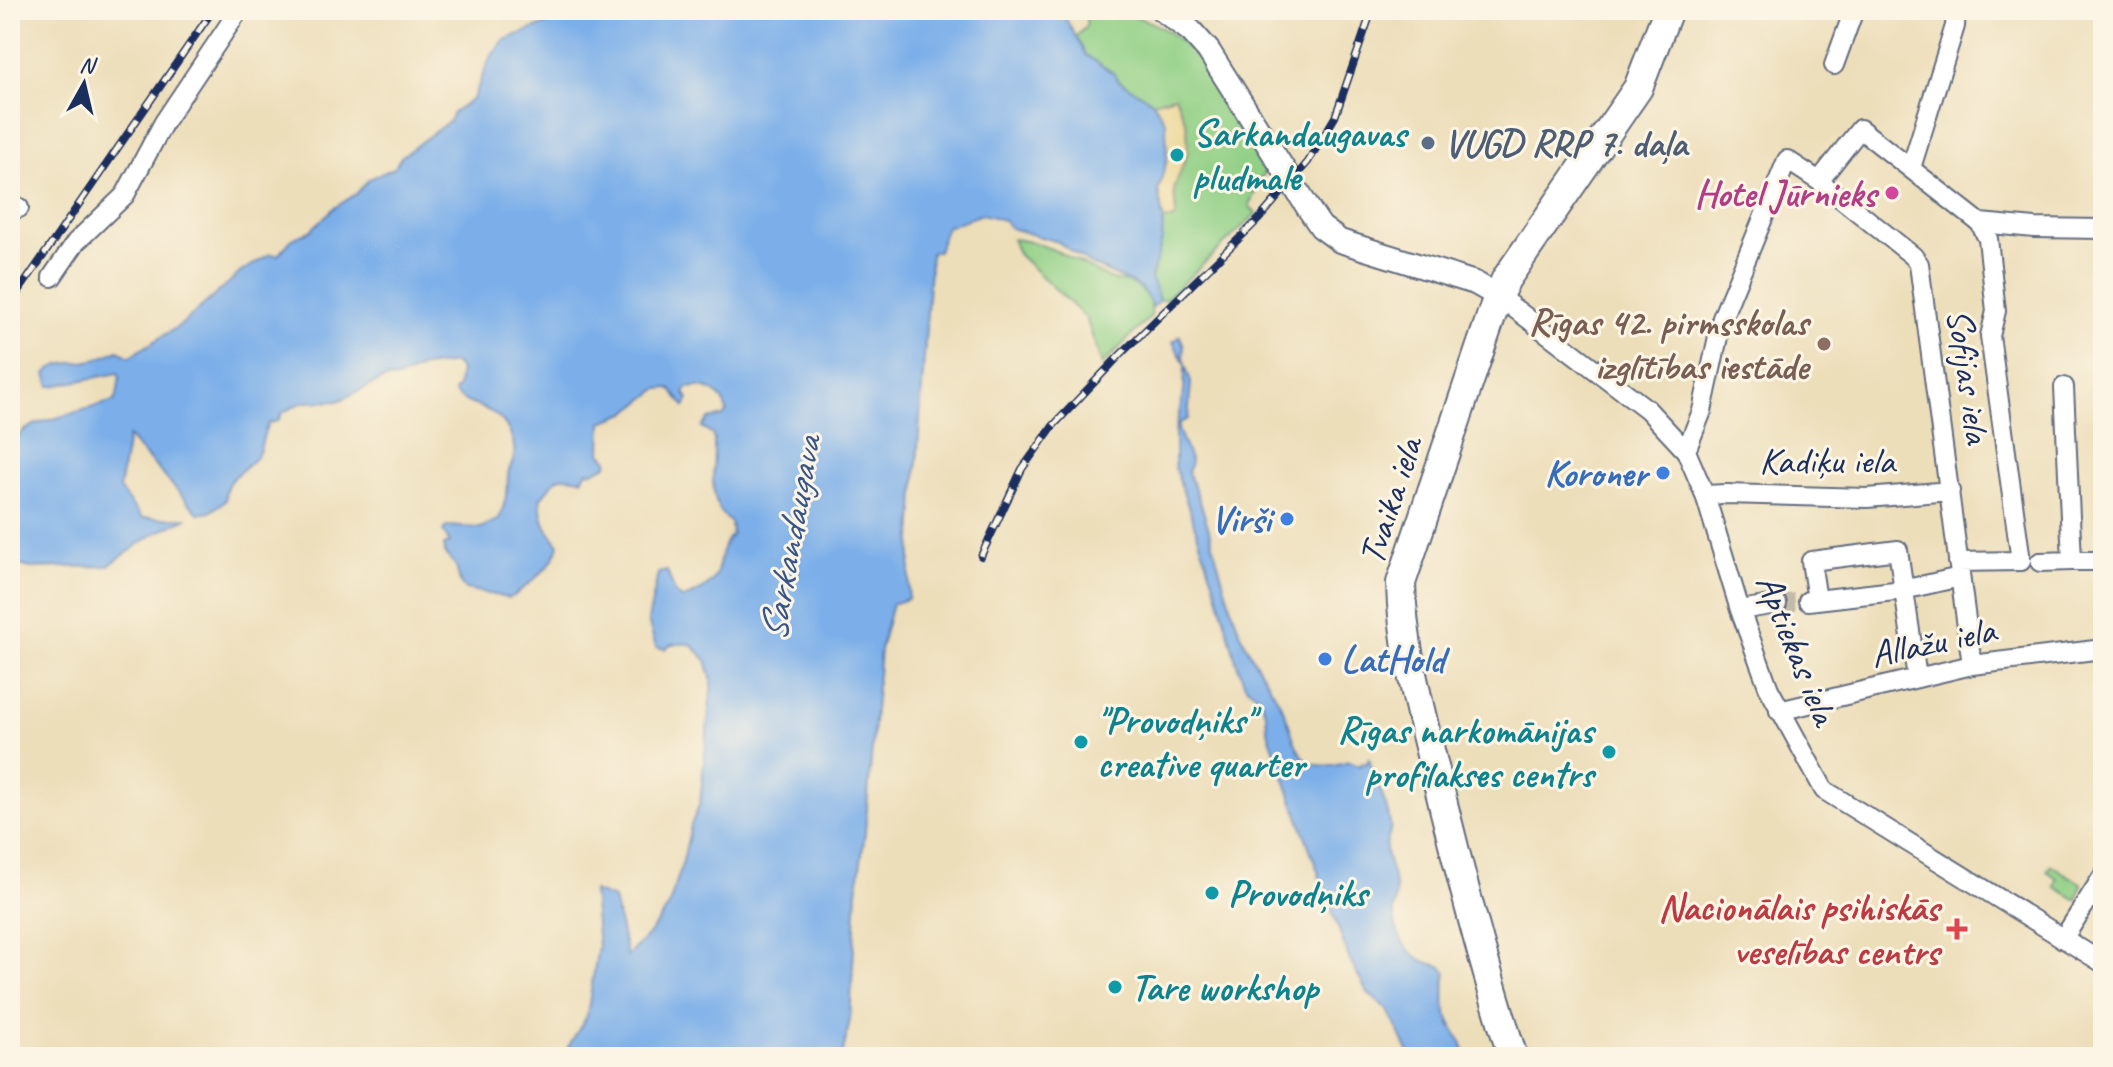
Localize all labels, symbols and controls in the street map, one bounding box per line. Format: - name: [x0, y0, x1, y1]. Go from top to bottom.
- north arrow: [44, 44, 124, 124]
- text: N: [78, 50, 99, 80]
- place label: Sarkandaugavas pludmale: [1193, 110, 1409, 201]
- place label: VUGD RRP 7. daļa: [1444, 120, 1690, 167]
- marker: VUGD RRP 7. daļa: [1419, 134, 1437, 152]
- marker: Sarkandaugavas pludmale: [1168, 146, 1186, 164]
- place label: Hotel Jūrnieks: [1694, 170, 1880, 217]
- marker: Hotel Jūrnieks: [1883, 184, 1901, 202]
- place label: Rīgas 42. pirmsskolas izglītības iestāde: [1528, 299, 1812, 390]
- street label: Sofijas iela: [1936, 306, 2002, 449]
- marker: Rīgas 42. pirmsskolas izglītības iestāde: [1815, 335, 1833, 353]
- street label: Tvaika iela: [1347, 428, 1434, 570]
- water label: Sarkandaugava: [747, 429, 833, 645]
- street label: Kadiķu iela: [1759, 437, 1897, 484]
- place label: Koroner: [1545, 450, 1651, 497]
- marker: Koroner: [1654, 464, 1672, 482]
- place label: Virši: [1211, 496, 1276, 543]
- marker: Virši: [1278, 510, 1296, 528]
- street label: Aptiekas iela: [1746, 567, 1850, 734]
- street label: Allažu iela: [1866, 605, 2002, 678]
- place label: LatHold: [1341, 636, 1451, 683]
- marker: LatHold: [1316, 650, 1334, 668]
- place label: "Provodņiks" creative quarter: [1097, 697, 1309, 788]
- place label: Rīgas narkomānijas profilakses centrs: [1337, 707, 1597, 798]
- marker: "Provodņiks" creative quarter: [1072, 733, 1090, 751]
- marker: Rīgas narkomānijas profilakses centrs: [1600, 743, 1618, 761]
- place label: Provodņiks: [1228, 870, 1371, 917]
- marker: Provodņiks: [1203, 884, 1221, 902]
- place label: Nacionālais psihiskās veselības centrs: [1658, 884, 1943, 975]
- marker: Nacionālais psihiskās veselības centrs: [1946, 918, 1968, 940]
- place label: Tare workshop: [1131, 964, 1320, 1011]
- marker: Tare workshop: [1106, 978, 1124, 996]

